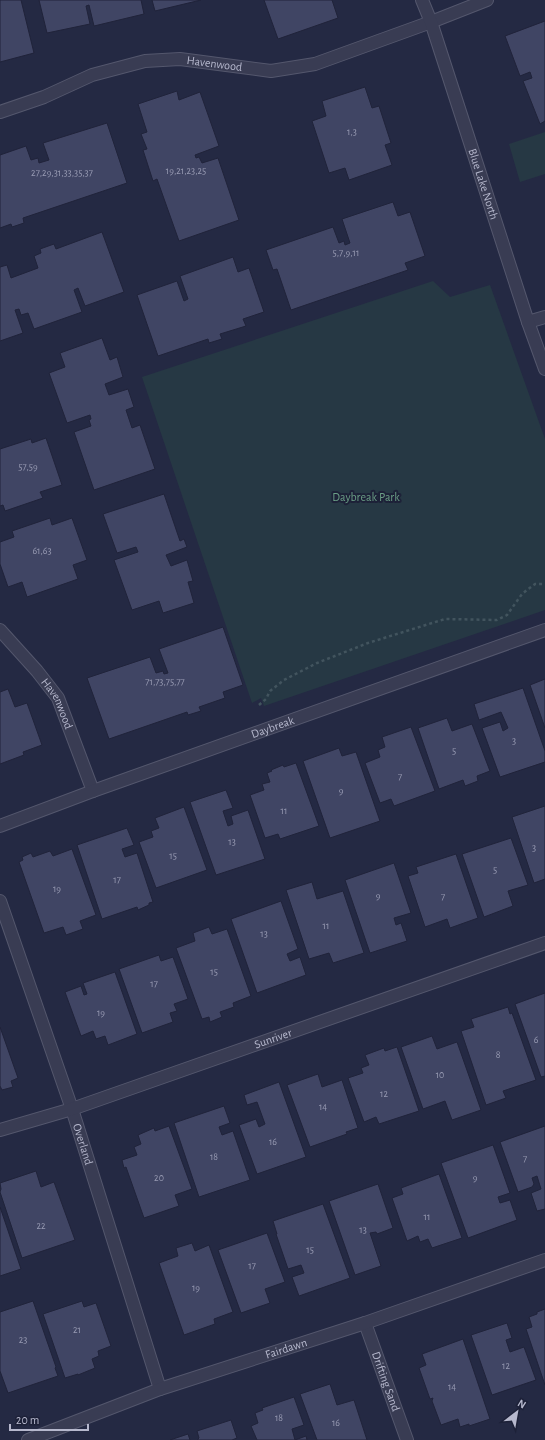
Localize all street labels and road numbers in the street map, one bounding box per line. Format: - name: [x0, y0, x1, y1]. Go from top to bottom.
- street label: Havenwood: [186, 54, 243, 73]
- street label: Blue Lake North: [466, 147, 500, 221]
- street label: Havenwood: [39, 676, 75, 730]
- street label: Daybreak: [249, 714, 296, 740]
- street label: Sunriver: [253, 1026, 293, 1051]
- street label: Overland: [71, 1122, 95, 1166]
- street label: Fairdawn: [264, 1336, 308, 1361]
- street label: Drifting Sand: [370, 1350, 402, 1413]

